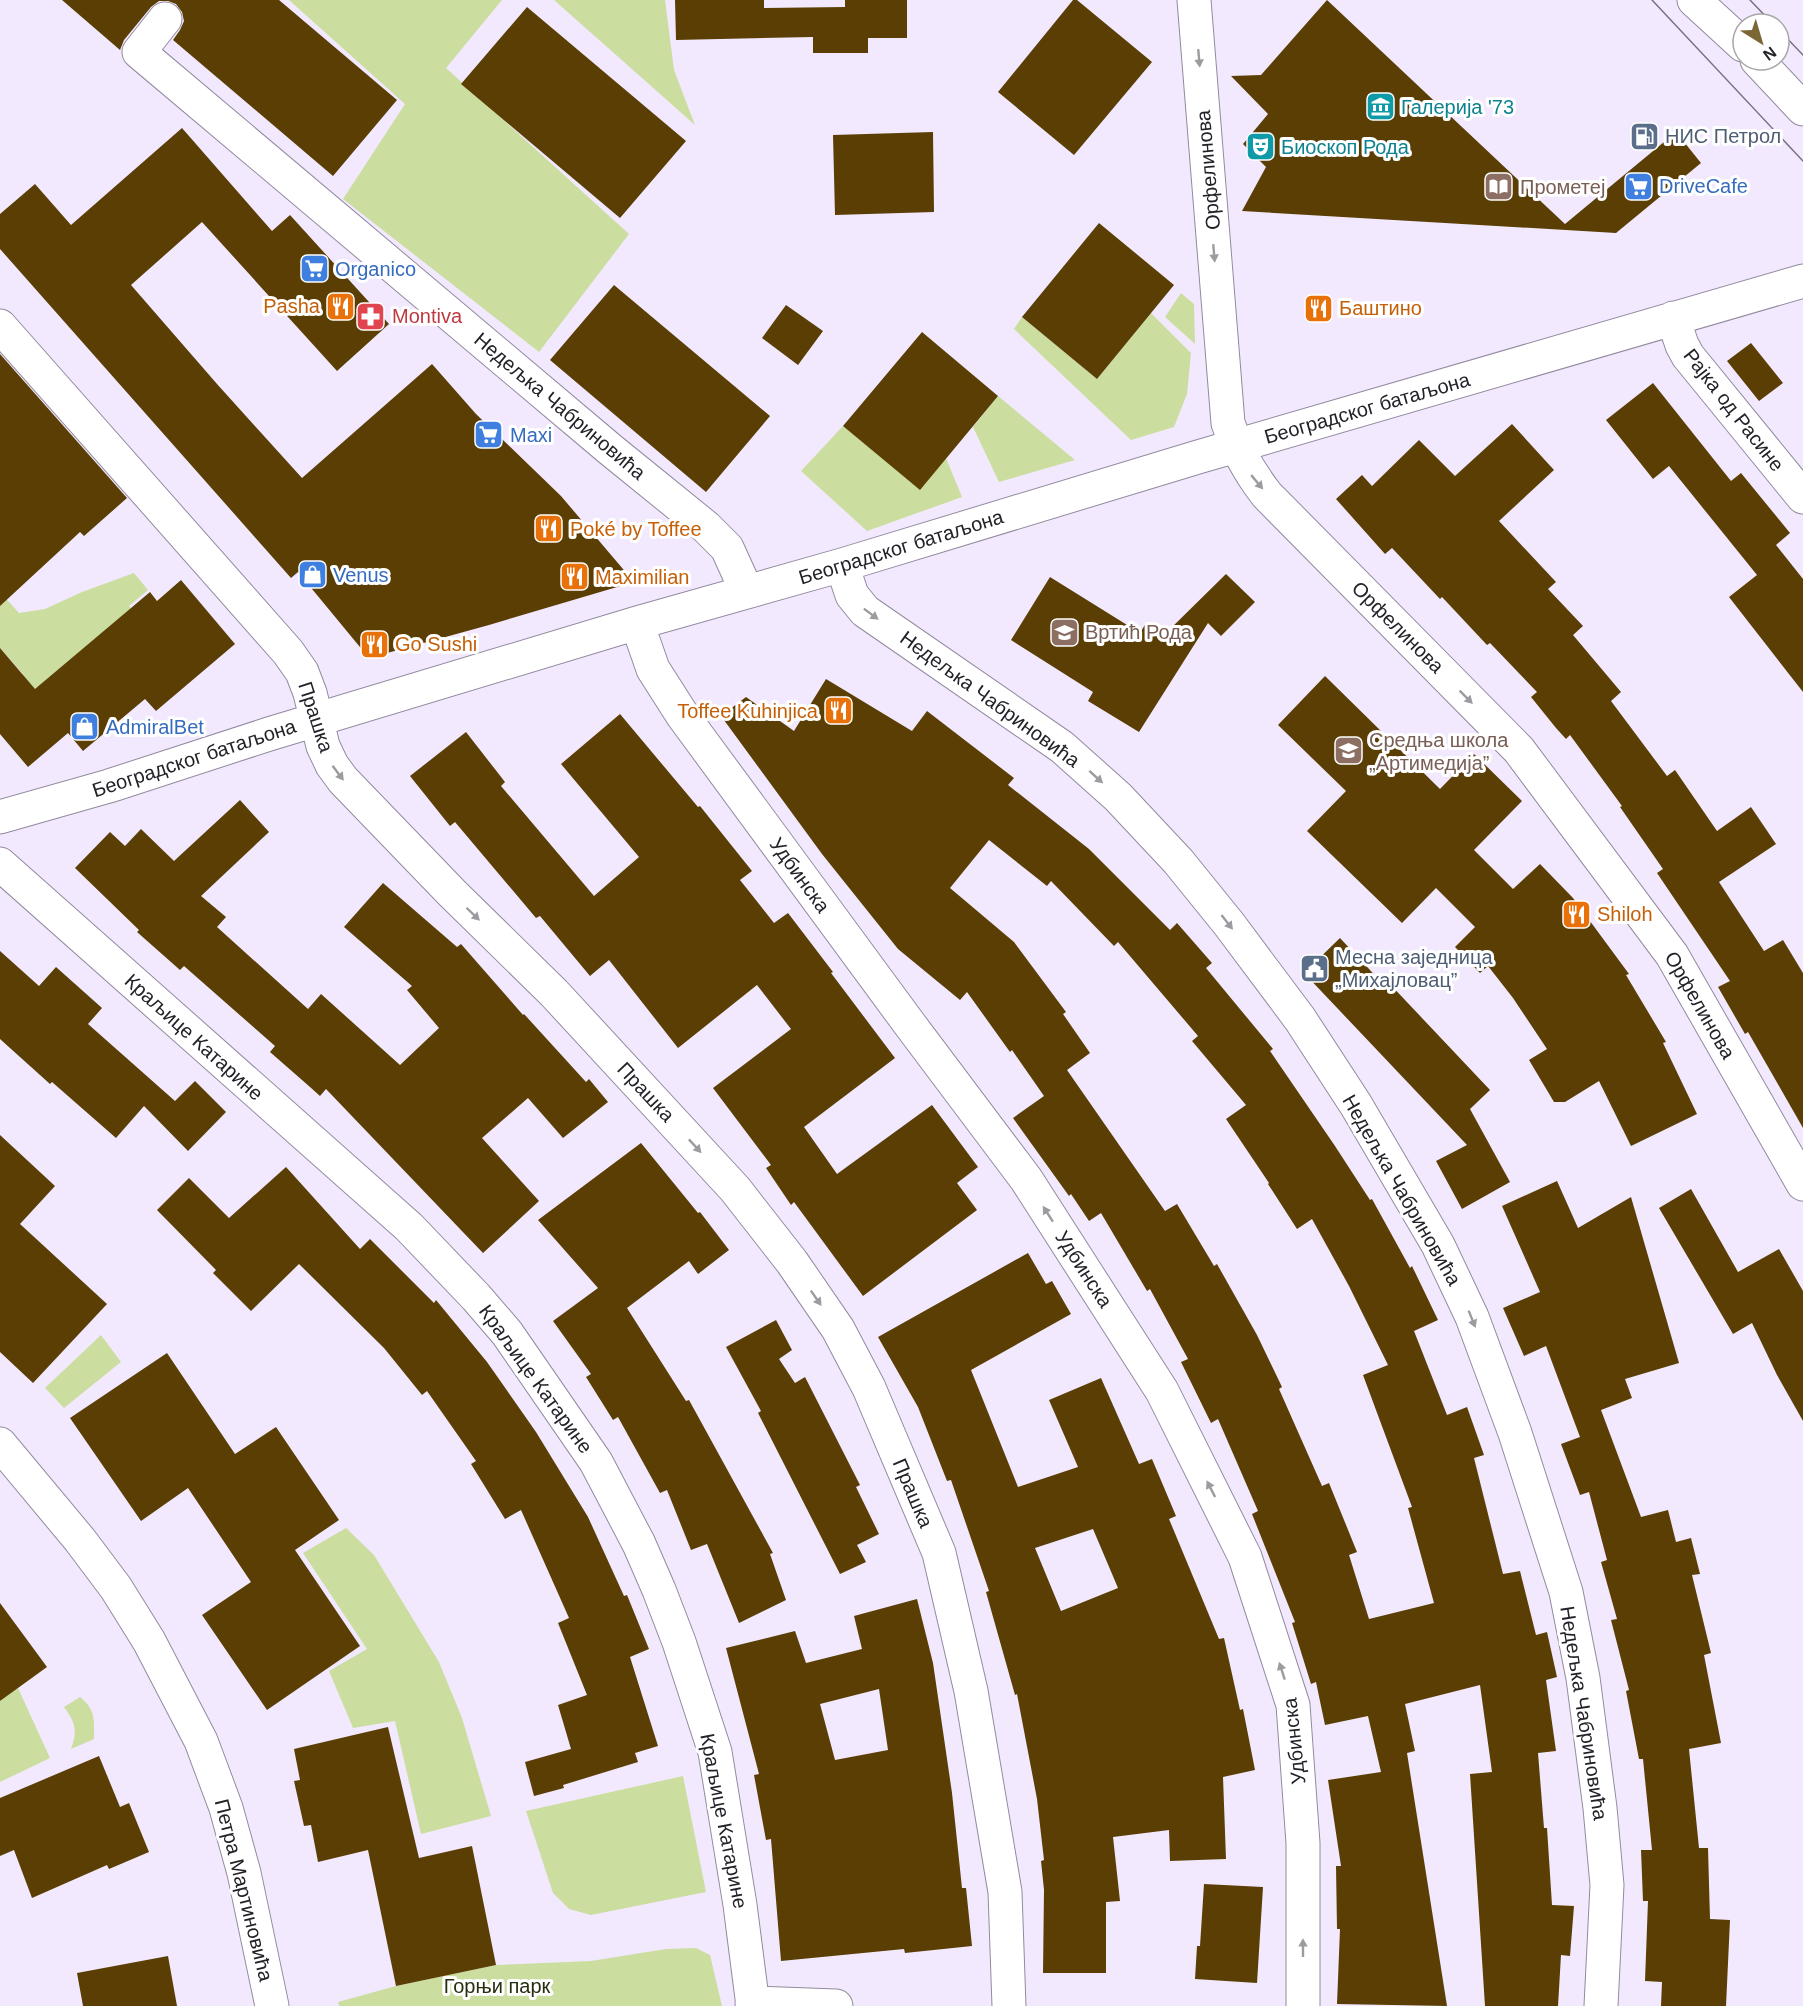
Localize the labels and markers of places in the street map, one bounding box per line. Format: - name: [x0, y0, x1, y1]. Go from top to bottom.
- museum icon: Галерија '73: [1364, 91, 1396, 123]
- place label: Галерија '73: [1401, 96, 1514, 118]
- fuel station icon: НИС Петрол: [1628, 120, 1660, 152]
- place label: НИС Петрол: [1665, 125, 1781, 147]
- theatre icon: Биоскоп Рода: [1244, 131, 1276, 163]
- place label: Биоскоп Рода: [1281, 136, 1410, 158]
- supermarket icon: DriveCafe: [1622, 170, 1654, 202]
- library icon: Прометеј: [1483, 171, 1515, 203]
- place label: DriveCafe: [1659, 175, 1748, 197]
- place label: Прометеј: [1520, 176, 1605, 198]
- supermarket icon: Organico: [298, 253, 330, 285]
- place label: Organico: [335, 258, 416, 280]
- restaurant icon: Pasha: [325, 290, 357, 322]
- restaurant icon: Баштино: [1302, 292, 1334, 324]
- place label: Pasha: [263, 295, 321, 317]
- place label: Баштино: [1339, 297, 1422, 319]
- pharmacy icon: Montiva: [355, 300, 387, 332]
- place label: Montiva: [392, 305, 463, 327]
- supermarket icon: Maxi: [473, 419, 505, 451]
- place label: Maxi: [510, 424, 552, 446]
- restaurant icon: Poké by Toffee: [533, 513, 565, 545]
- place label: Poké by Toffee: [570, 518, 702, 540]
- shop icon: Venus: [296, 559, 328, 591]
- restaurant icon: Maximilian: [558, 561, 590, 593]
- place label: Venus: [333, 564, 389, 586]
- place label: Maximilian: [595, 566, 689, 588]
- school or university icon: Вртић Рода: [1048, 616, 1080, 648]
- place label: Вртић Рода: [1085, 621, 1193, 643]
- restaurant icon: Go Sushi: [358, 628, 390, 660]
- place label: Go Sushi: [395, 633, 477, 655]
- restaurant icon: Toffee Kuhinjica: [823, 695, 855, 727]
- place label: Toffee Kuhinjica: [677, 700, 819, 722]
- shop icon: AdmiralBet: [69, 711, 101, 743]
- place label: AdmiralBet: [106, 716, 204, 738]
- place label: Средња школа „Артимедија”: [1369, 729, 1509, 774]
- school or university icon: Средња школа „Артимедија”: [1332, 735, 1364, 767]
- restaurant icon: Shiloh: [1560, 898, 1592, 930]
- place label: Shiloh: [1597, 903, 1653, 925]
- place label: Месна заједница „Михајловац”: [1335, 946, 1493, 991]
- public building icon: Месна заједница „Михајловац”: [1298, 952, 1330, 984]

